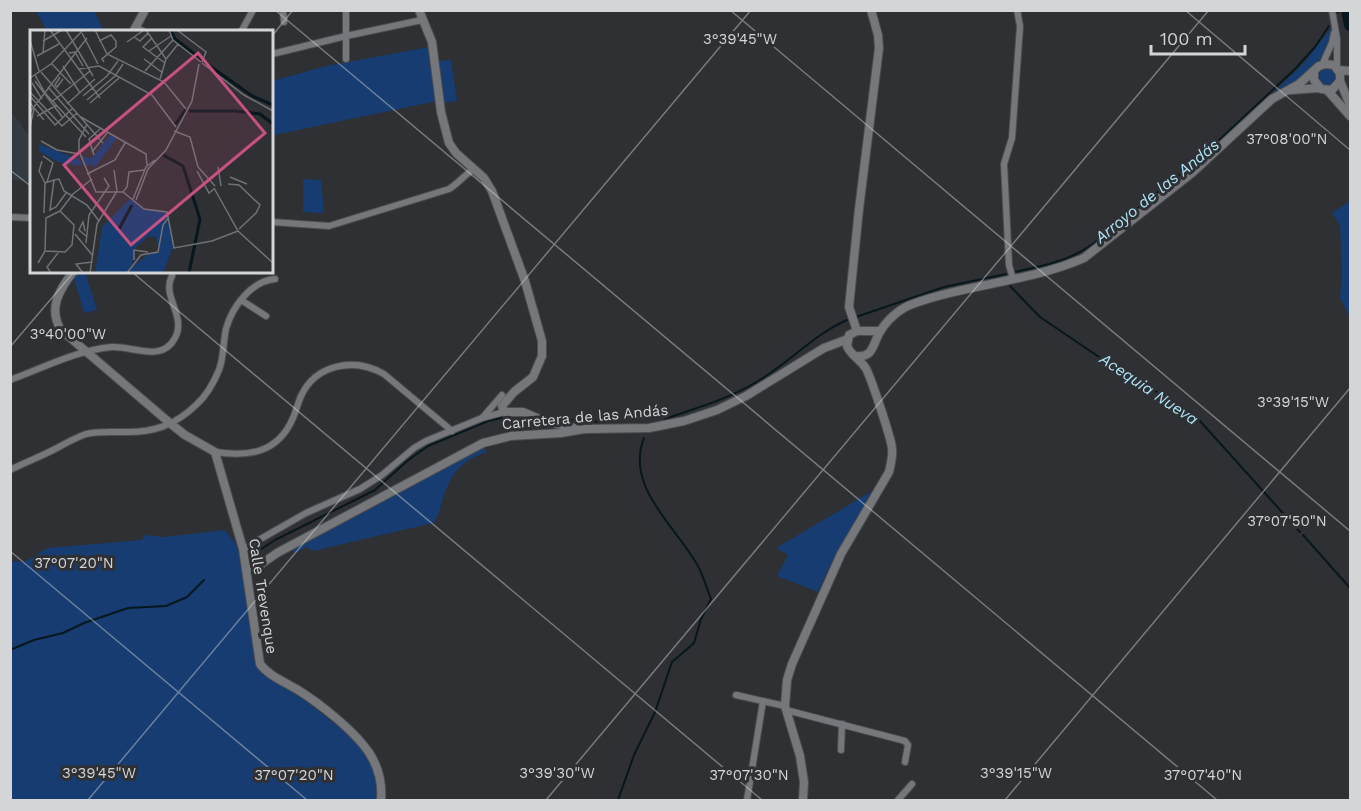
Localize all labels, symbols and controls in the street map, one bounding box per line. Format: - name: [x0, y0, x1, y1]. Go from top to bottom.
- scale bar: [1151, 18, 1246, 56]
- text: 100 m: [1160, 28, 1213, 49]
- inset map: [30, 30, 273, 273]
- text: 3°39'45"W: [703, 30, 777, 48]
- text: 37°08'00"N: [1246, 130, 1328, 148]
- water label: Arroyo de las Andás: [1090, 135, 1223, 248]
- text: 3°40'00"W: [30, 325, 106, 343]
- water label: Acequia Nueva: [1095, 349, 1202, 429]
- text: 3°39'15"W: [1257, 393, 1329, 411]
- street label: Carretera de las Andás: [501, 401, 669, 433]
- text: 37°07'50"N: [1247, 512, 1327, 530]
- street label: Calle Trevenque: [245, 537, 281, 655]
- text: 37°07'20"N: [34, 554, 114, 572]
- text: 3°39'45"W: [62, 764, 136, 782]
- text: 3°39'30"W: [519, 764, 595, 782]
- text: 3°39'15"W: [980, 764, 1052, 782]
- text: 37°07'20"N: [254, 766, 334, 784]
- text: 37°07'30"N: [709, 766, 789, 784]
- text: 37°07'40"N: [1164, 766, 1242, 784]

